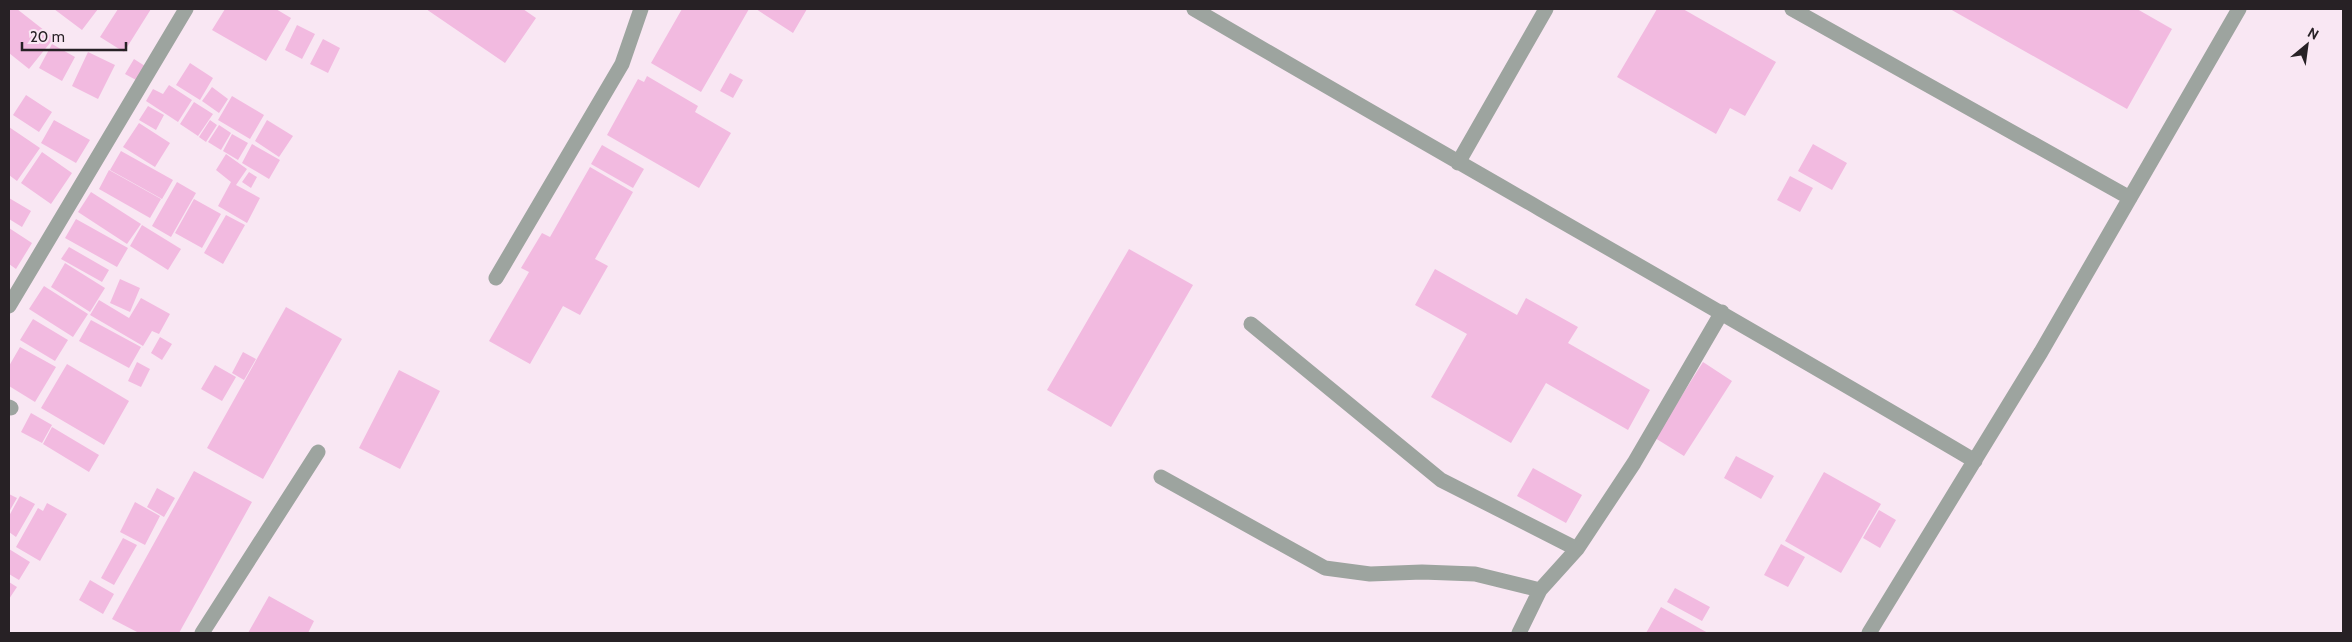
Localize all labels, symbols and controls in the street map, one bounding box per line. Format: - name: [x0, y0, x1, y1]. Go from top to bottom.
- scale bar: [22, 20, 126, 52]
- north arrow: [2282, 20, 2332, 70]
- text: N: [2305, 23, 2322, 44]
- text: 20 m: [30, 28, 65, 46]

